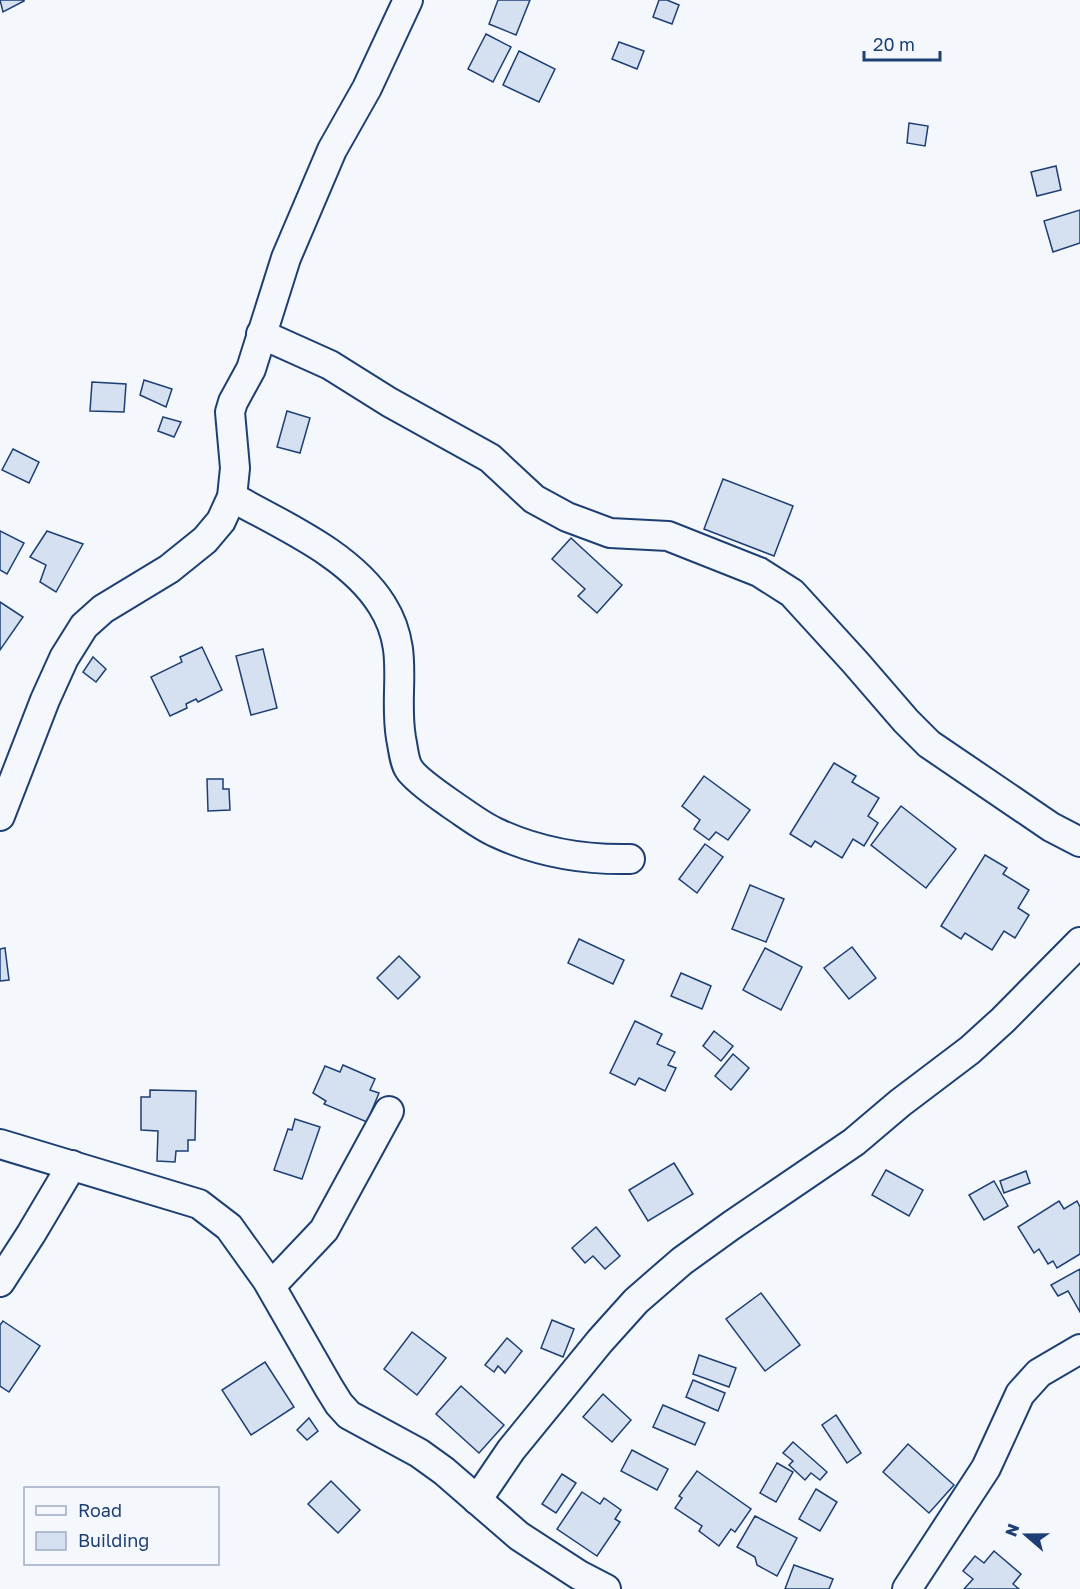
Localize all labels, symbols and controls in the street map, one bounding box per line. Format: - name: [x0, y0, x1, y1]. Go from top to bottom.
- scale bar: [864, 24, 940, 62]
- text: 20 m: [873, 33, 915, 55]
- legend: [24, 1487, 219, 1565]
- text: Road: [78, 1499, 122, 1521]
- north arrow: [996, 1505, 1056, 1565]
- text: N: [1000, 1521, 1023, 1539]
- text: Building: [78, 1529, 149, 1551]

